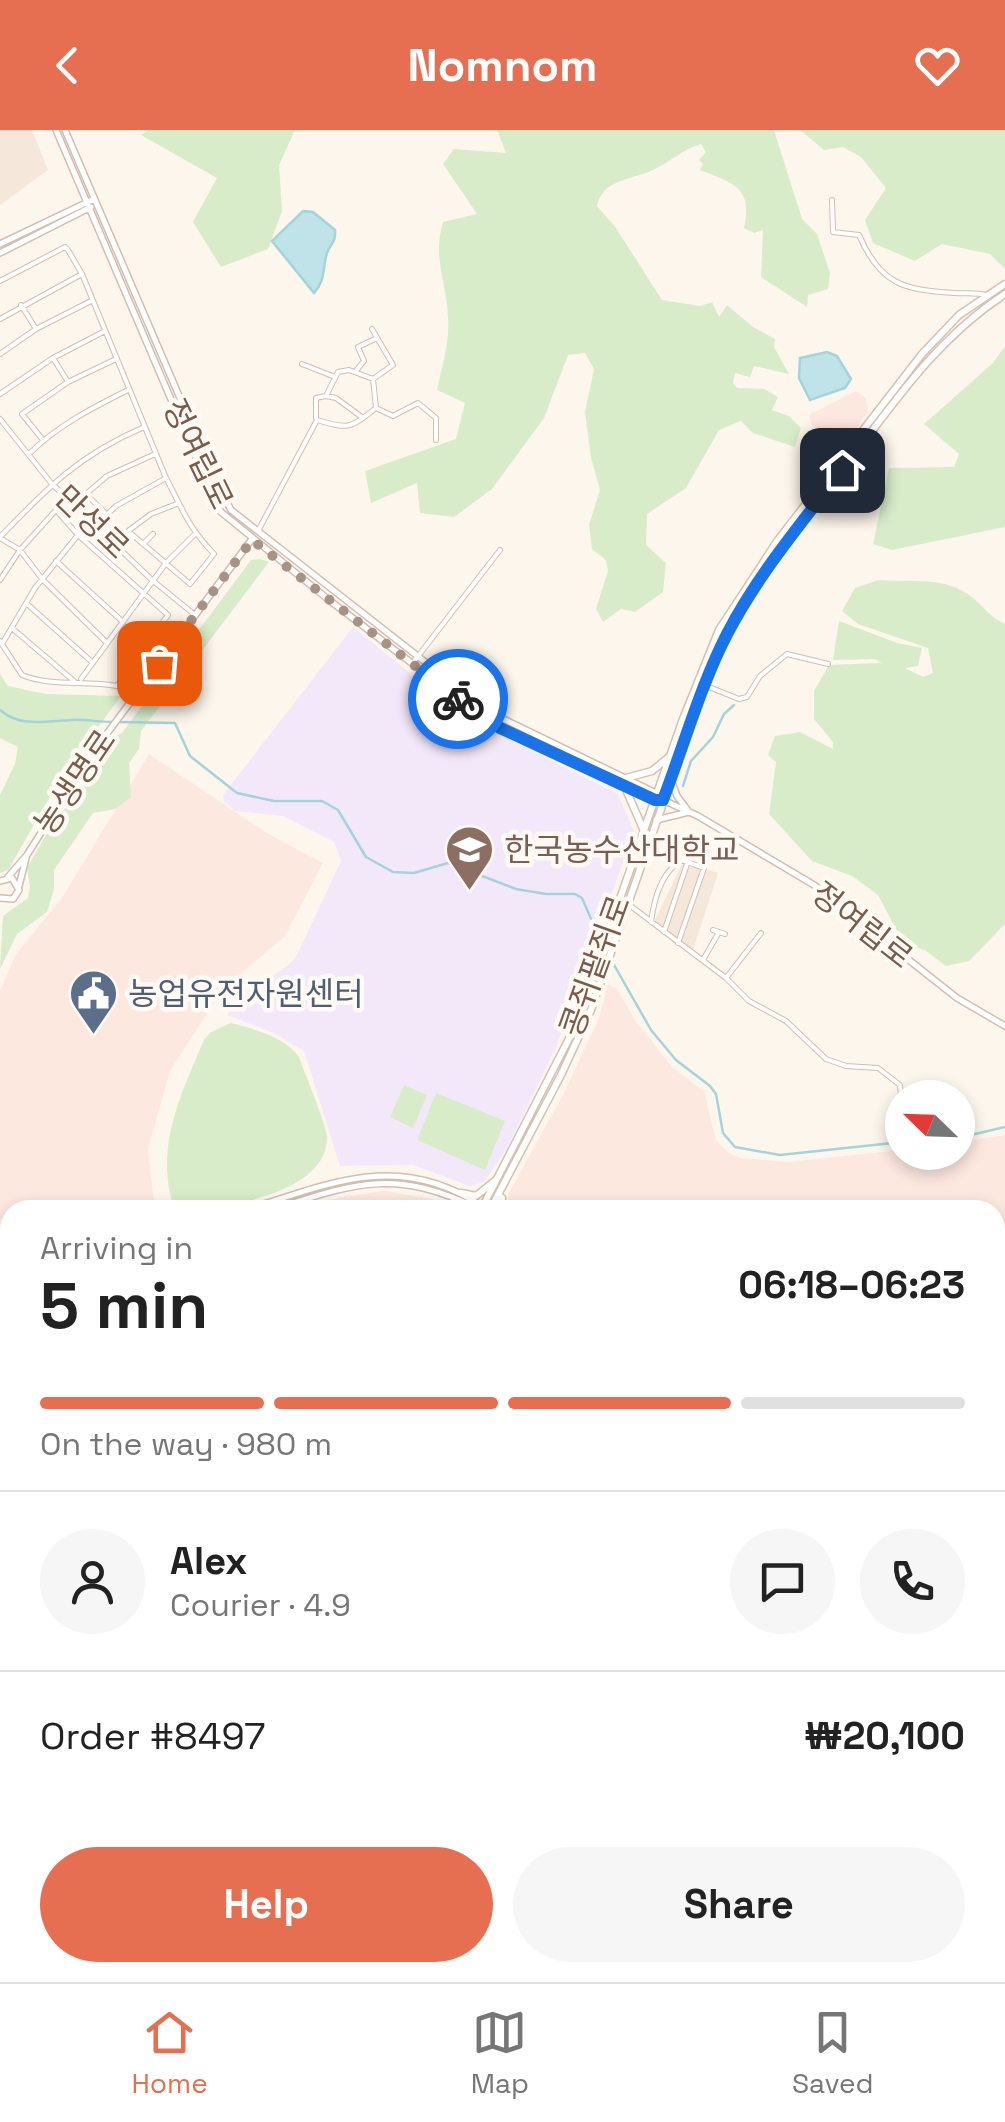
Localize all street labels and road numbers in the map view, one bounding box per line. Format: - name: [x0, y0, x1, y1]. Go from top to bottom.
- street label: 정여립로: [154, 392, 242, 516]
- street label: 만성로: [46, 477, 138, 567]
- street label: 농생명로: [25, 722, 125, 842]
- street label: 정여립로: [803, 873, 921, 977]
- street label: 콩쥐팥쥐로: [551, 890, 639, 1042]

